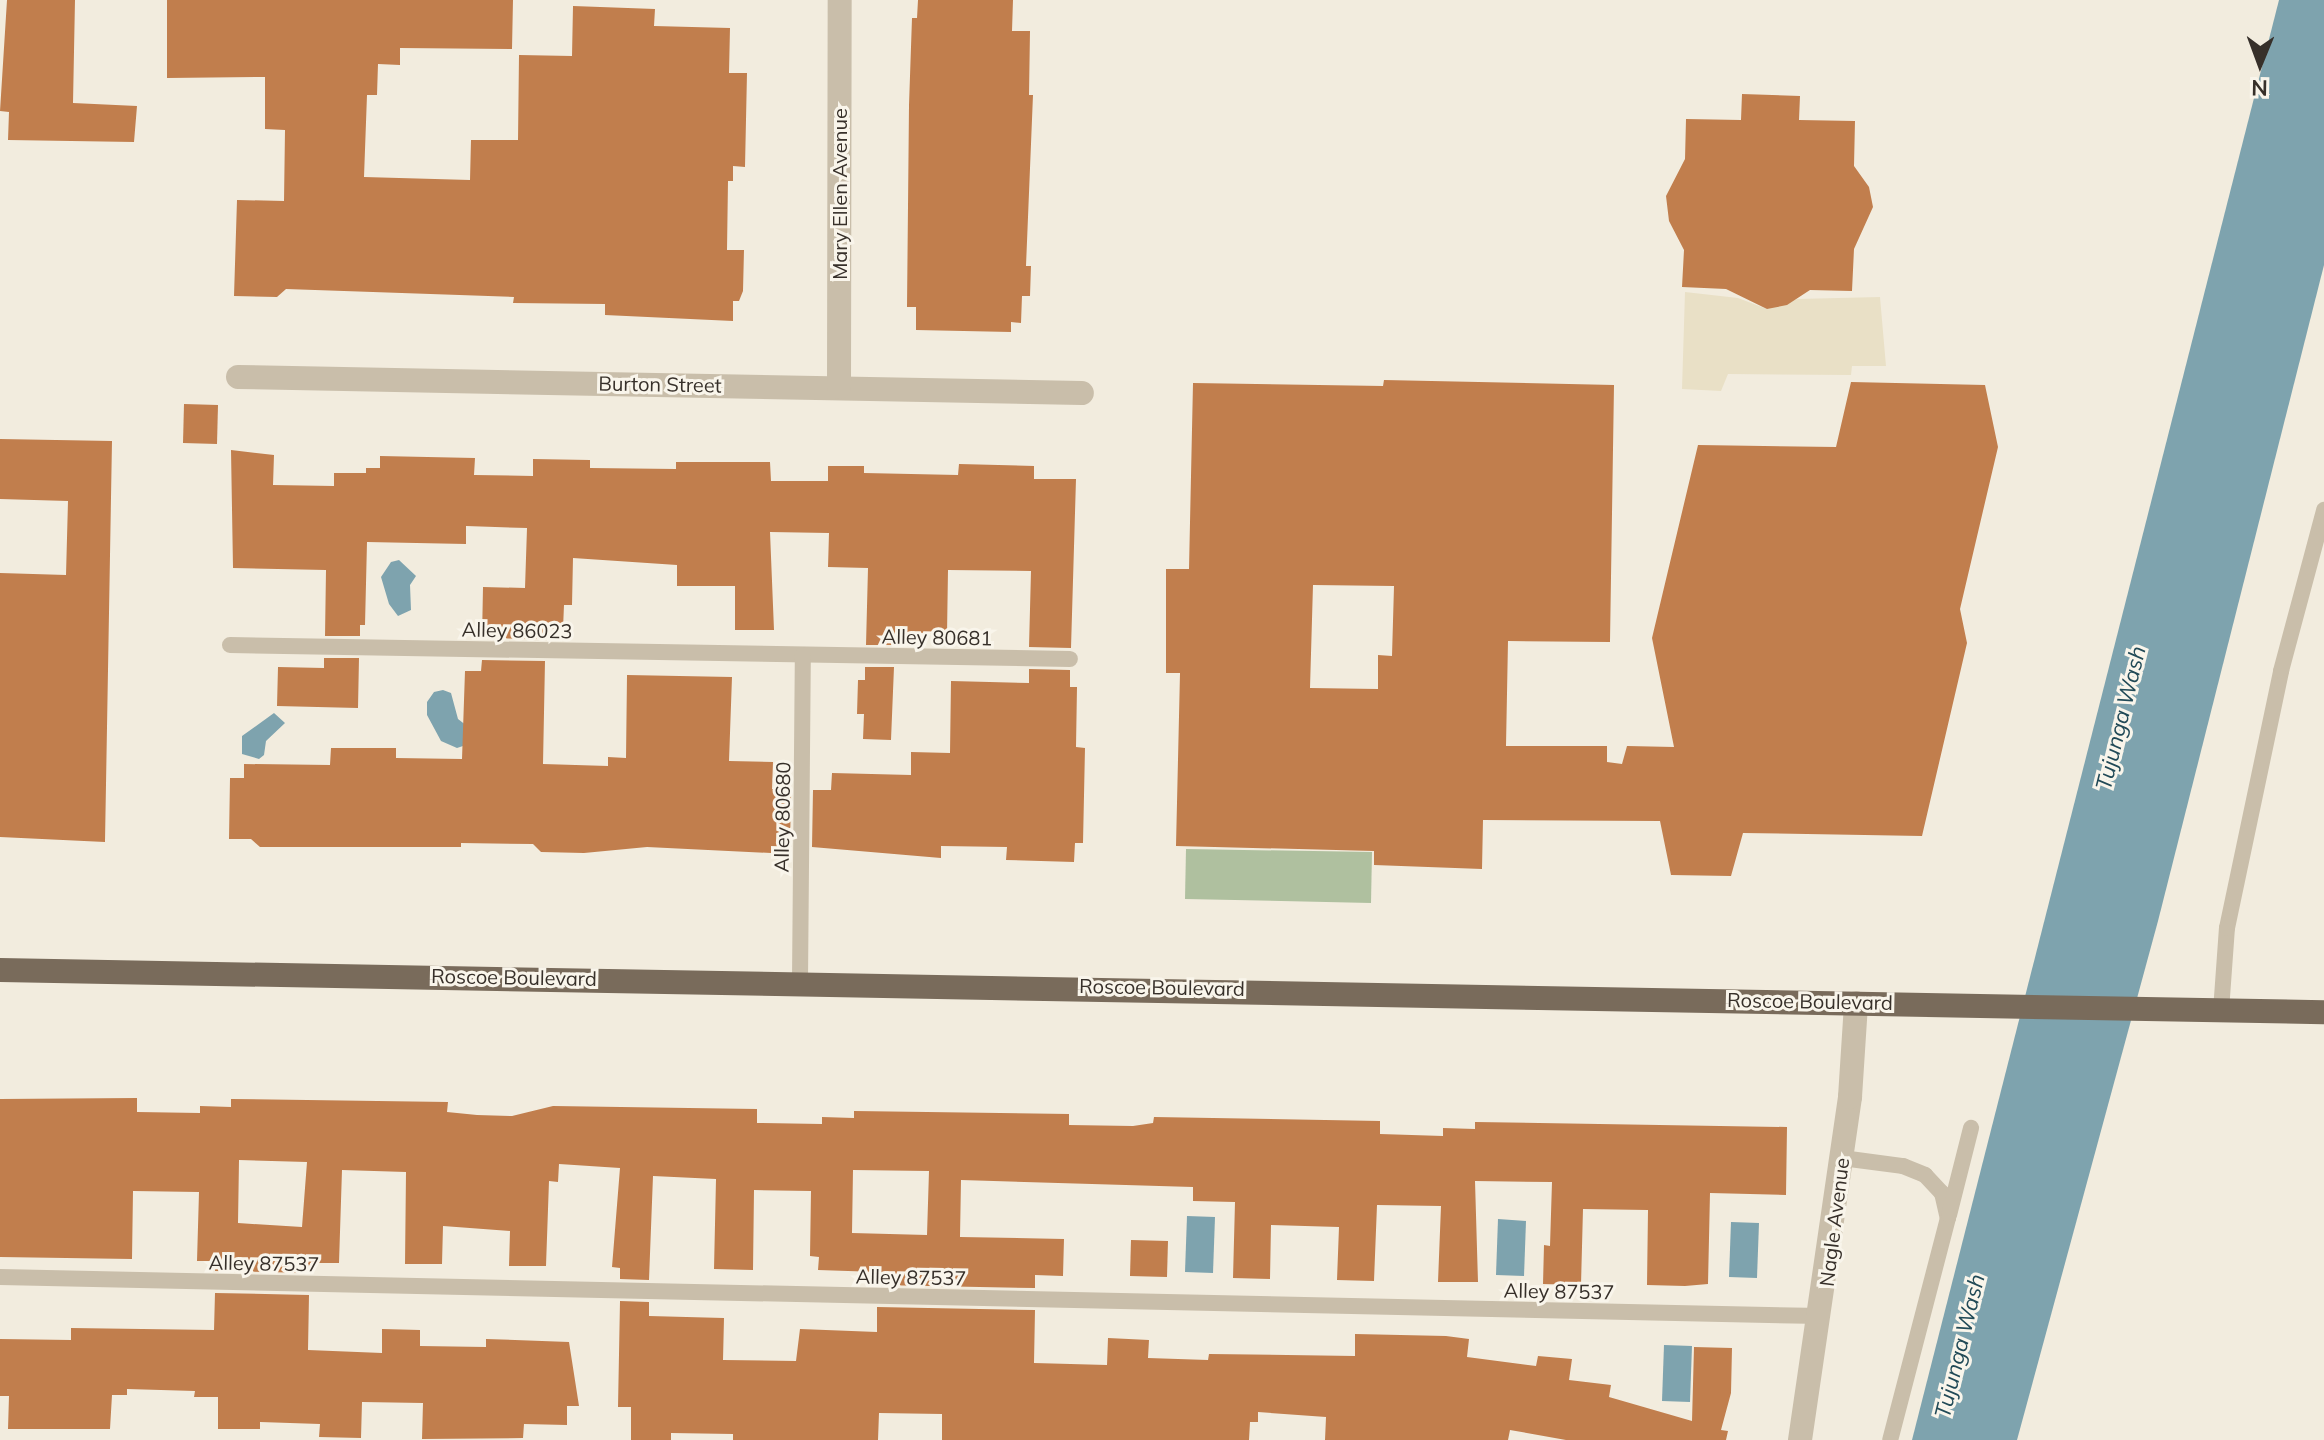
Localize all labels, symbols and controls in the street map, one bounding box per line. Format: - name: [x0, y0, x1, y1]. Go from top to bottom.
- north arrow: [2220, 24, 2300, 104]
- text: N: [2251, 74, 2268, 102]
- street label: Mary Ellen Avenue: [827, 108, 851, 280]
- street label: Burton Street: [598, 371, 722, 397]
- street label: Alley 86023: [461, 617, 573, 643]
- street label: Alley 80681: [881, 624, 993, 650]
- water label: Tujunga Wash: [2090, 643, 2152, 793]
- street label: Alley 80680: [769, 761, 795, 873]
- street label: Roscoe Boulevard: [431, 964, 597, 990]
- street label: Roscoe Boulevard: [1079, 974, 1245, 1000]
- street label: Roscoe Boulevard: [1727, 988, 1893, 1014]
- street label: Nagle Avenue: [1814, 1156, 1854, 1288]
- street label: Alley 87537: [208, 1250, 320, 1276]
- street label: Alley 87537: [855, 1264, 967, 1290]
- water label: Tujunga Wash: [1929, 1271, 1991, 1421]
- street label: Alley 87537: [1503, 1278, 1615, 1304]

